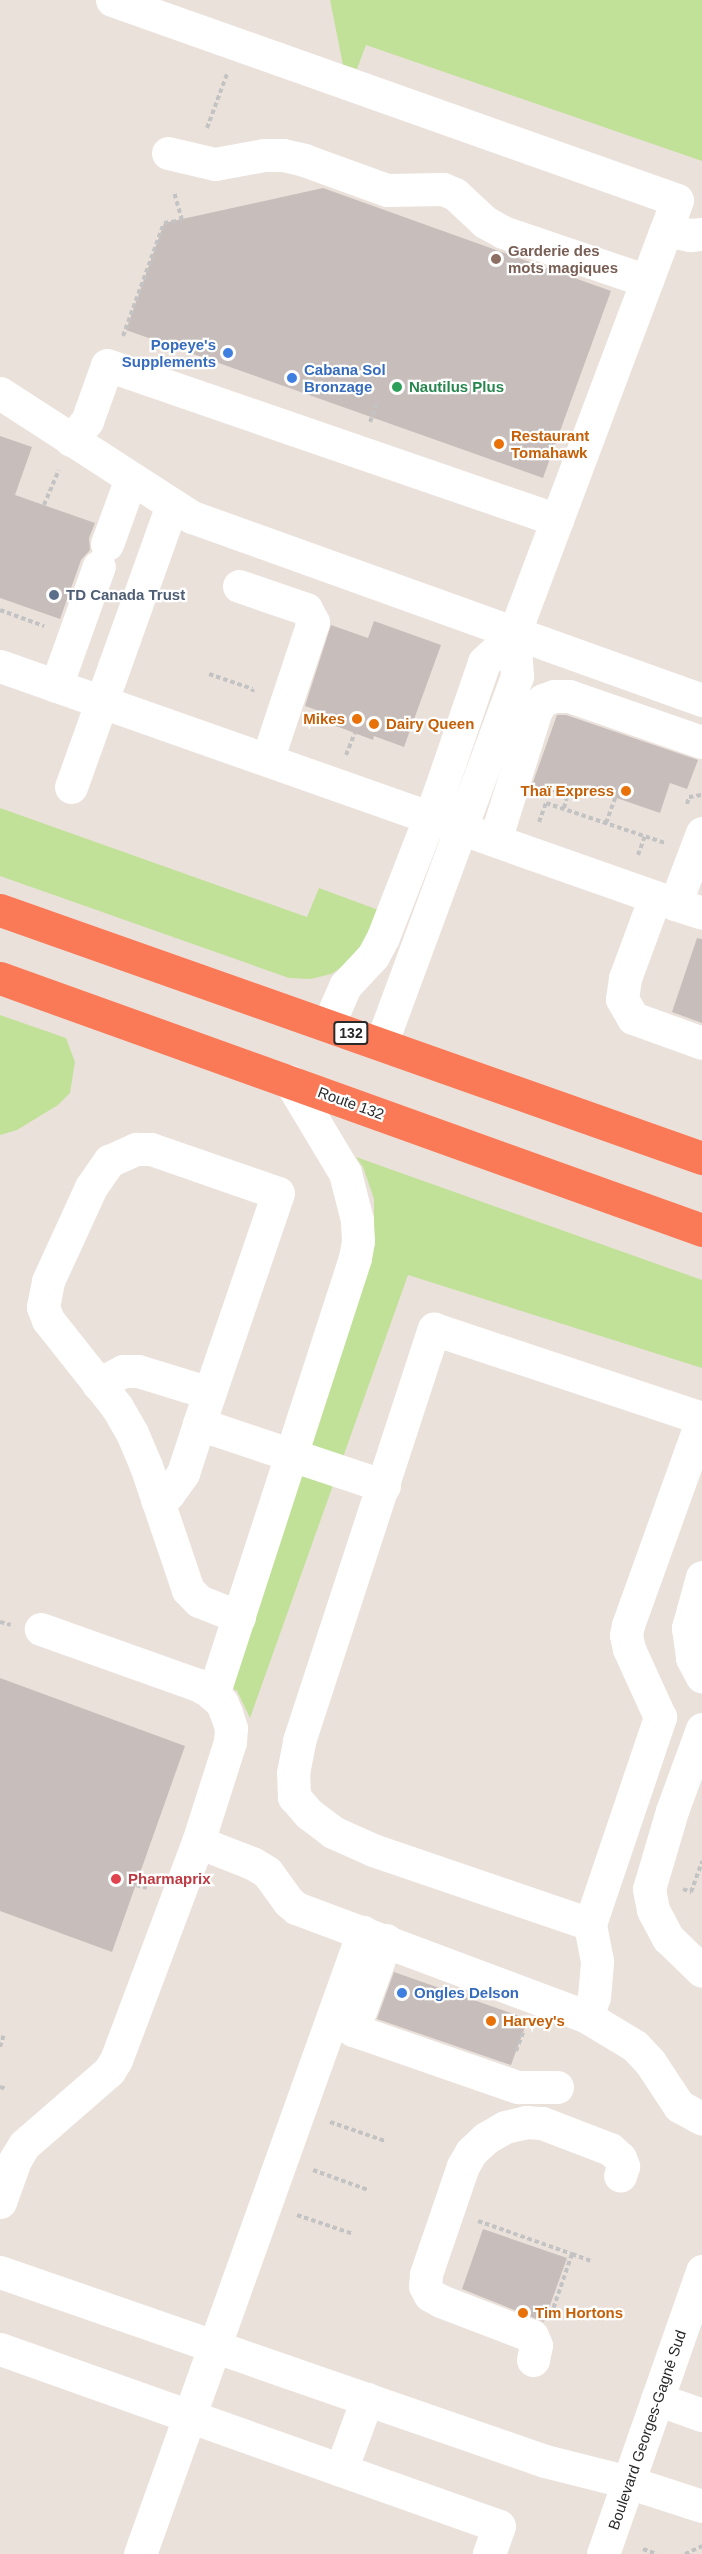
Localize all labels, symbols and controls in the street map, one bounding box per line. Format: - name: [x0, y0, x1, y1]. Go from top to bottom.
- place label: Garderie des mots magiques: [508, 241, 618, 276]
- marker: Garderie des mots magiques: [489, 252, 503, 266]
- place label: Popeye's Supplements: [122, 335, 216, 370]
- marker: Popeye's Supplements: [221, 346, 235, 360]
- place label: Cabana Sol Bronzage: [304, 360, 386, 395]
- marker: Cabana Sol Bronzage: [285, 371, 299, 385]
- place label: Nautilus Plus: [409, 378, 504, 396]
- marker: Nautilus Plus: [390, 380, 404, 394]
- place label: Restaurant Tomahawk: [511, 426, 589, 461]
- marker: Restaurant Tomahawk: [492, 437, 506, 451]
- place label: TD Canada Trust: [66, 586, 185, 604]
- marker: TD Canada Trust: [47, 588, 61, 602]
- place label: Mikes: [303, 710, 345, 728]
- marker: Mikes: [350, 712, 364, 726]
- place label: Dairy Queen: [386, 715, 474, 733]
- marker: Dairy Queen: [367, 717, 381, 731]
- place label: Thaï Express: [521, 782, 614, 800]
- marker: Thaï Express: [619, 784, 633, 798]
- road number: 132: [333, 1022, 369, 1044]
- street label: Route 132: [315, 1083, 387, 1123]
- place label: Pharmaprix: [128, 1870, 211, 1888]
- marker: Pharmaprix: [109, 1872, 123, 1886]
- place label: Ongles Delson: [414, 1984, 519, 2002]
- marker: Ongles Delson: [395, 1986, 409, 2000]
- place label: Harvey's: [503, 2012, 565, 2030]
- marker: Harvey's: [484, 2014, 498, 2028]
- place label: Tim Hortons: [535, 2304, 623, 2322]
- marker: Tim Hortons: [516, 2306, 530, 2320]
- street label: Boulevard Georges-Gagné Sud: [604, 2328, 690, 2532]

